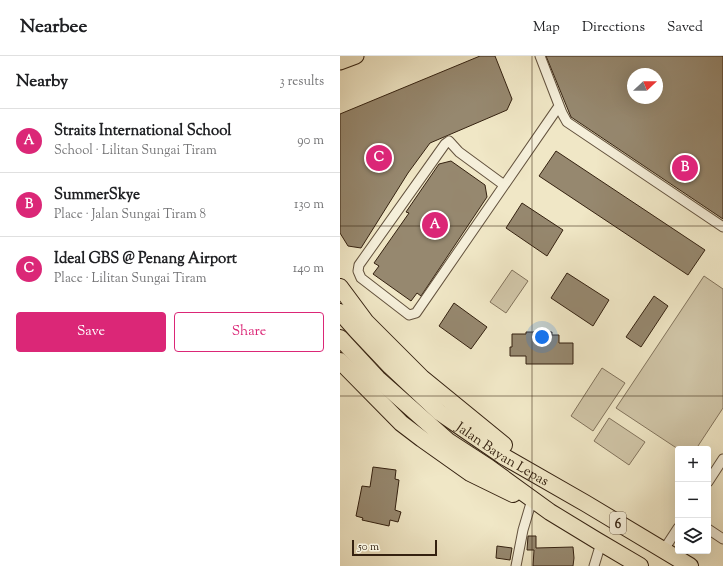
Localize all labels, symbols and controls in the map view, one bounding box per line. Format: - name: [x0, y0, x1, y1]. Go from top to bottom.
- text: Nearbee: [20, 14, 87, 41]
- text: Map: [533, 18, 560, 38]
- text: Directions: [582, 18, 645, 38]
- text: Saved: [667, 18, 703, 38]
- north arrow: [627, 68, 663, 104]
- text: Nearby: [16, 70, 68, 94]
- text: 3 results: [279, 73, 324, 91]
- text: Straits International School: [54, 121, 232, 142]
- text: A: [24, 132, 34, 150]
- text: 90 m: [297, 132, 324, 150]
- text: School · Lilitan Sungai Tiram: [54, 142, 217, 160]
- pin: C: [366, 143, 392, 173]
- pin: B: [672, 153, 698, 183]
- text: SummerSkye: [54, 185, 140, 206]
- text: B: [25, 196, 33, 214]
- text: 130 m: [294, 196, 324, 214]
- text: Place · Jalan Sungai Tiram 8: [54, 206, 206, 224]
- pin: A: [422, 210, 448, 240]
- text: Ideal GBS @ Penang Airport: [54, 249, 237, 270]
- text: C: [24, 260, 34, 278]
- text: 140 m: [293, 260, 324, 278]
- text: Place · Lilitan Sungai Tiram: [54, 270, 207, 288]
- button: Save: [16, 312, 166, 352]
- button: Share: [174, 312, 324, 352]
- your location: [532, 327, 552, 347]
- street label: Jalan Bayan Lepas: [450, 418, 552, 492]
- map controls: [675, 446, 711, 554]
- button: +: [675, 446, 711, 482]
- button: −: [675, 482, 711, 518]
- road number: 6: [610, 512, 626, 534]
- button: layers: [675, 518, 711, 554]
- scale bar: [352, 538, 437, 557]
- text: 50 m: [358, 539, 379, 555]

